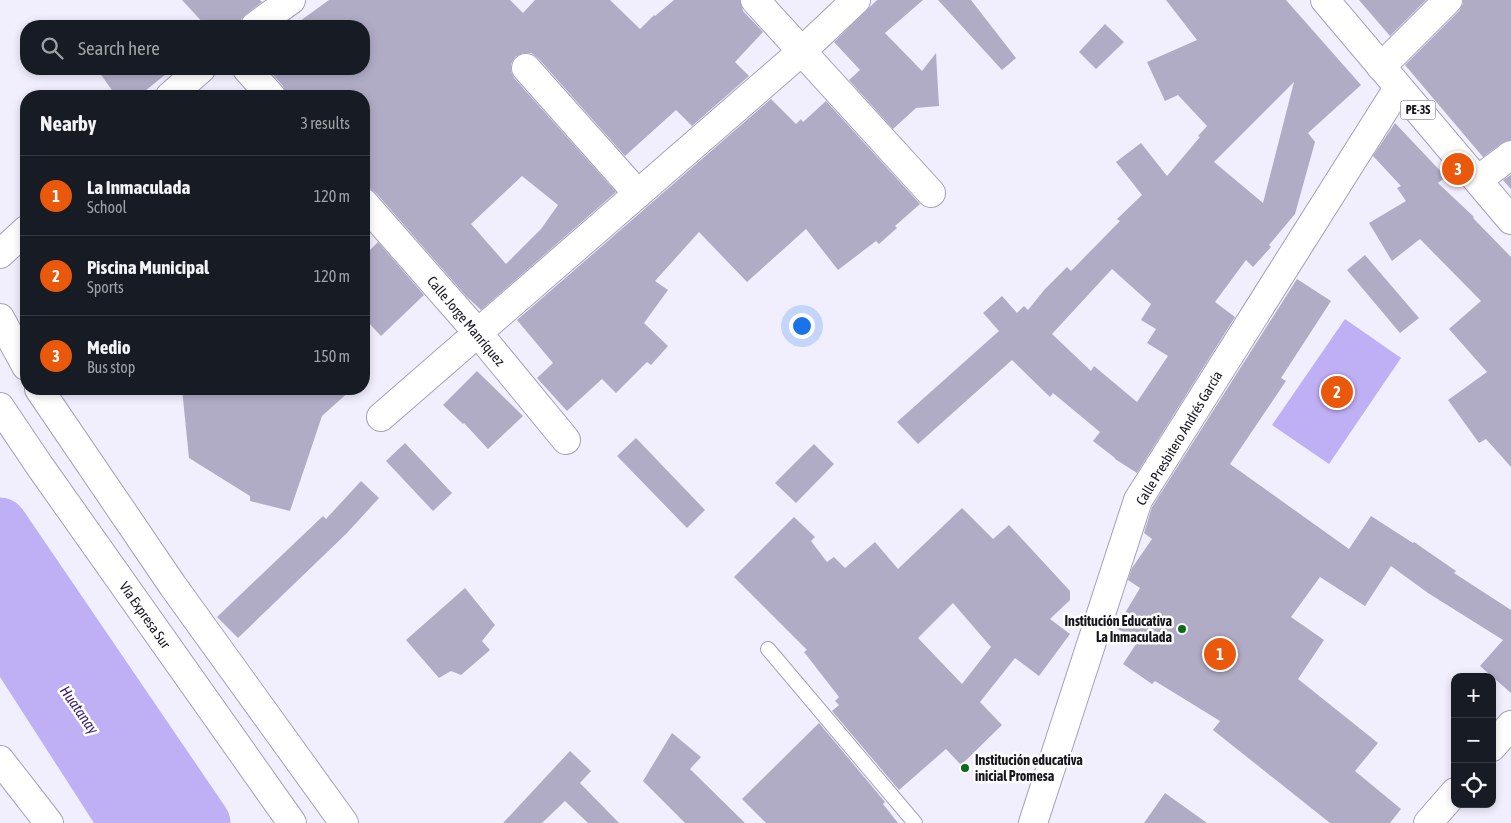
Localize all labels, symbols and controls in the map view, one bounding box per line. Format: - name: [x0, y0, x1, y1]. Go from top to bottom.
- search box: [20, 20, 370, 75]
- icon: search: [38, 34, 66, 62]
- text: Search here: [78, 37, 160, 59]
- road number: PE-3S: [1400, 100, 1436, 120]
- text: Nearby: [40, 111, 96, 135]
- text: 3 results: [300, 114, 350, 132]
- pin: 3: [1442, 150, 1474, 188]
- text: La Inmaculada: [87, 176, 190, 198]
- text: 1: [52, 187, 60, 205]
- text: 120 m: [314, 187, 350, 205]
- text: School: [87, 198, 127, 216]
- text: Piscina Municipal: [87, 256, 209, 278]
- text: 2: [52, 267, 60, 285]
- text: 120 m: [314, 267, 350, 285]
- street label: Calle Jorge Manríquez: [424, 273, 508, 369]
- text: Sports: [87, 278, 124, 296]
- your location: [789, 313, 815, 339]
- text: Medio: [87, 336, 131, 358]
- text: 3: [52, 347, 60, 365]
- text: 150 m: [314, 347, 350, 365]
- text: Bus stop: [87, 358, 135, 376]
- street label: Calle Presbitero Andrés García: [1132, 368, 1226, 508]
- pin: 2: [1321, 373, 1353, 411]
- street label: Vía Expresa Sur: [116, 579, 174, 652]
- place label: Institución Educativa La Inmaculada: [1065, 613, 1172, 645]
- marker: Institución Educativa La Inmaculada: [1176, 623, 1188, 635]
- pin: 1: [1204, 635, 1236, 673]
- map controls: [1451, 673, 1496, 808]
- button: +: [1451, 673, 1496, 718]
- water label: Huatanay: [57, 683, 102, 738]
- button: −: [1451, 718, 1496, 763]
- place label: Institución educativa inicial Promesa: [975, 752, 1083, 784]
- marker: Institución educativa inicial Promesa: [959, 762, 971, 774]
- button: locate: [1451, 763, 1496, 808]

